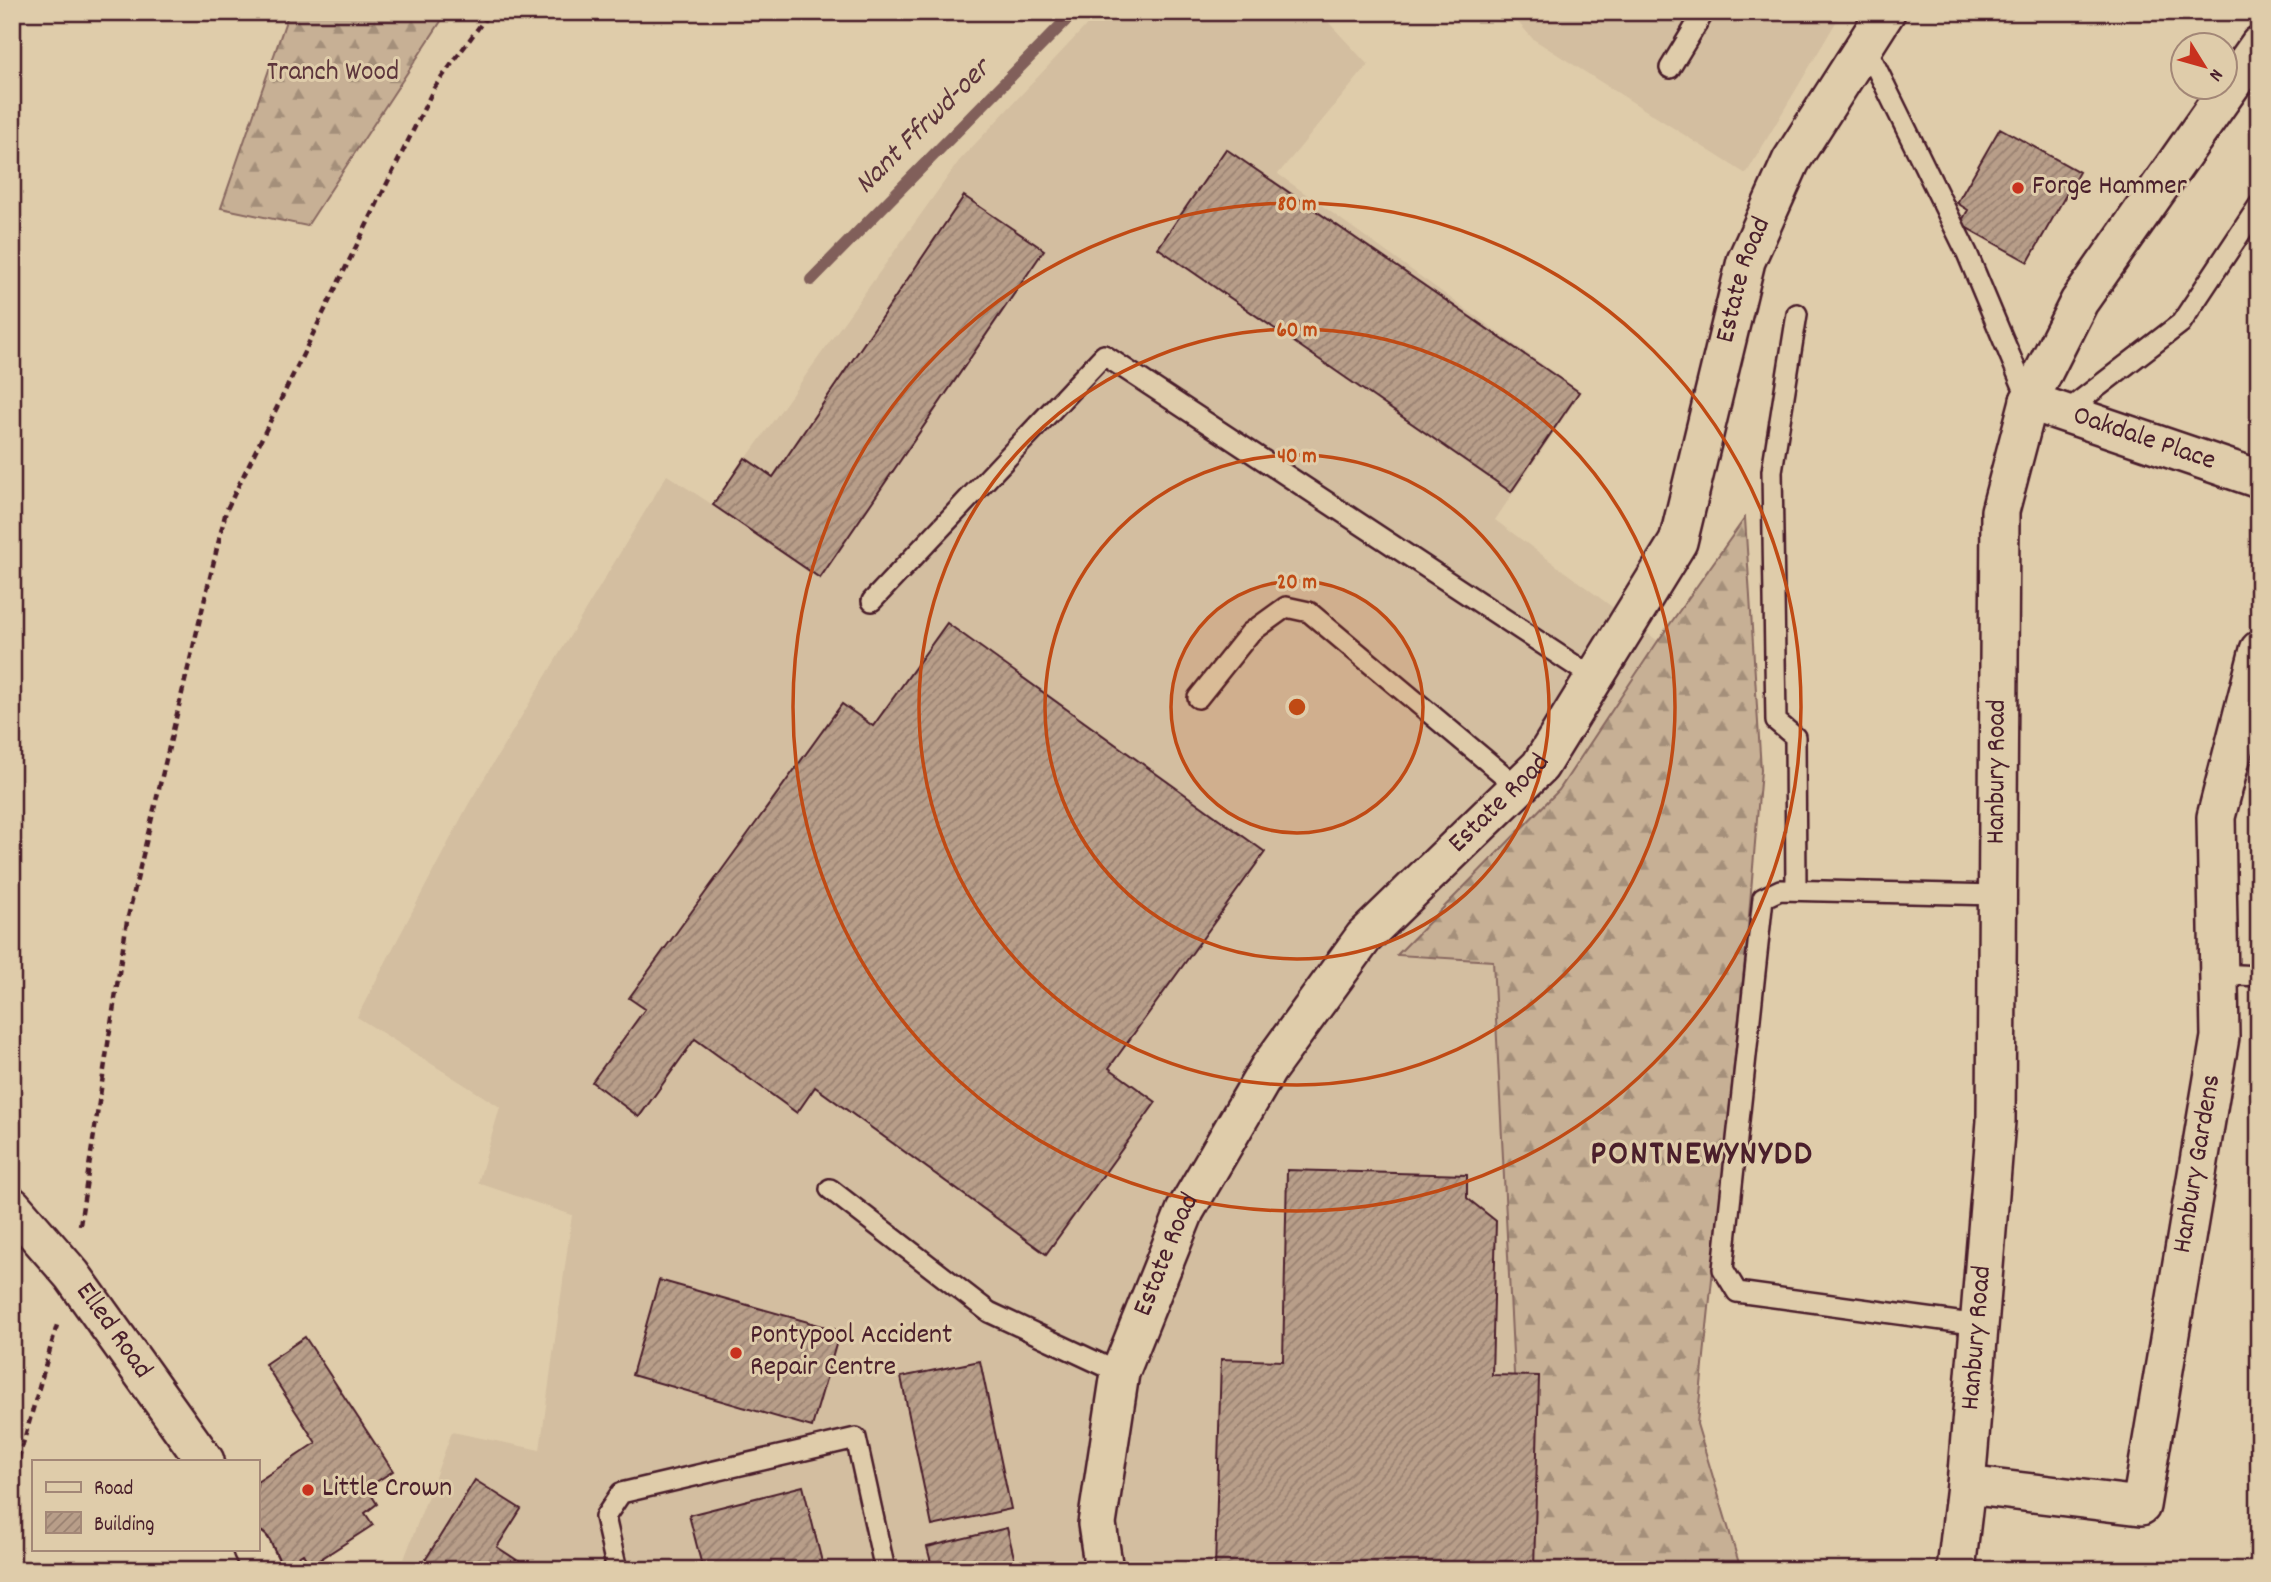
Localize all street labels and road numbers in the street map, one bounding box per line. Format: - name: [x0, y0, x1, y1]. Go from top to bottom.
- street label: Estate Road: [1707, 211, 1783, 347]
- street label: Oakdale Place: [2067, 397, 2220, 483]
- street label: Hanbury Road: [1978, 699, 2019, 845]
- street label: Estate Road: [1440, 747, 1562, 864]
- street label: Hanbury Gardens: [2164, 1072, 2233, 1256]
- street label: Estate Road: [1125, 1186, 1211, 1323]
- street label: Hanbury Road: [1952, 1264, 2004, 1412]
- street label: Elled Road: [64, 1275, 161, 1388]

